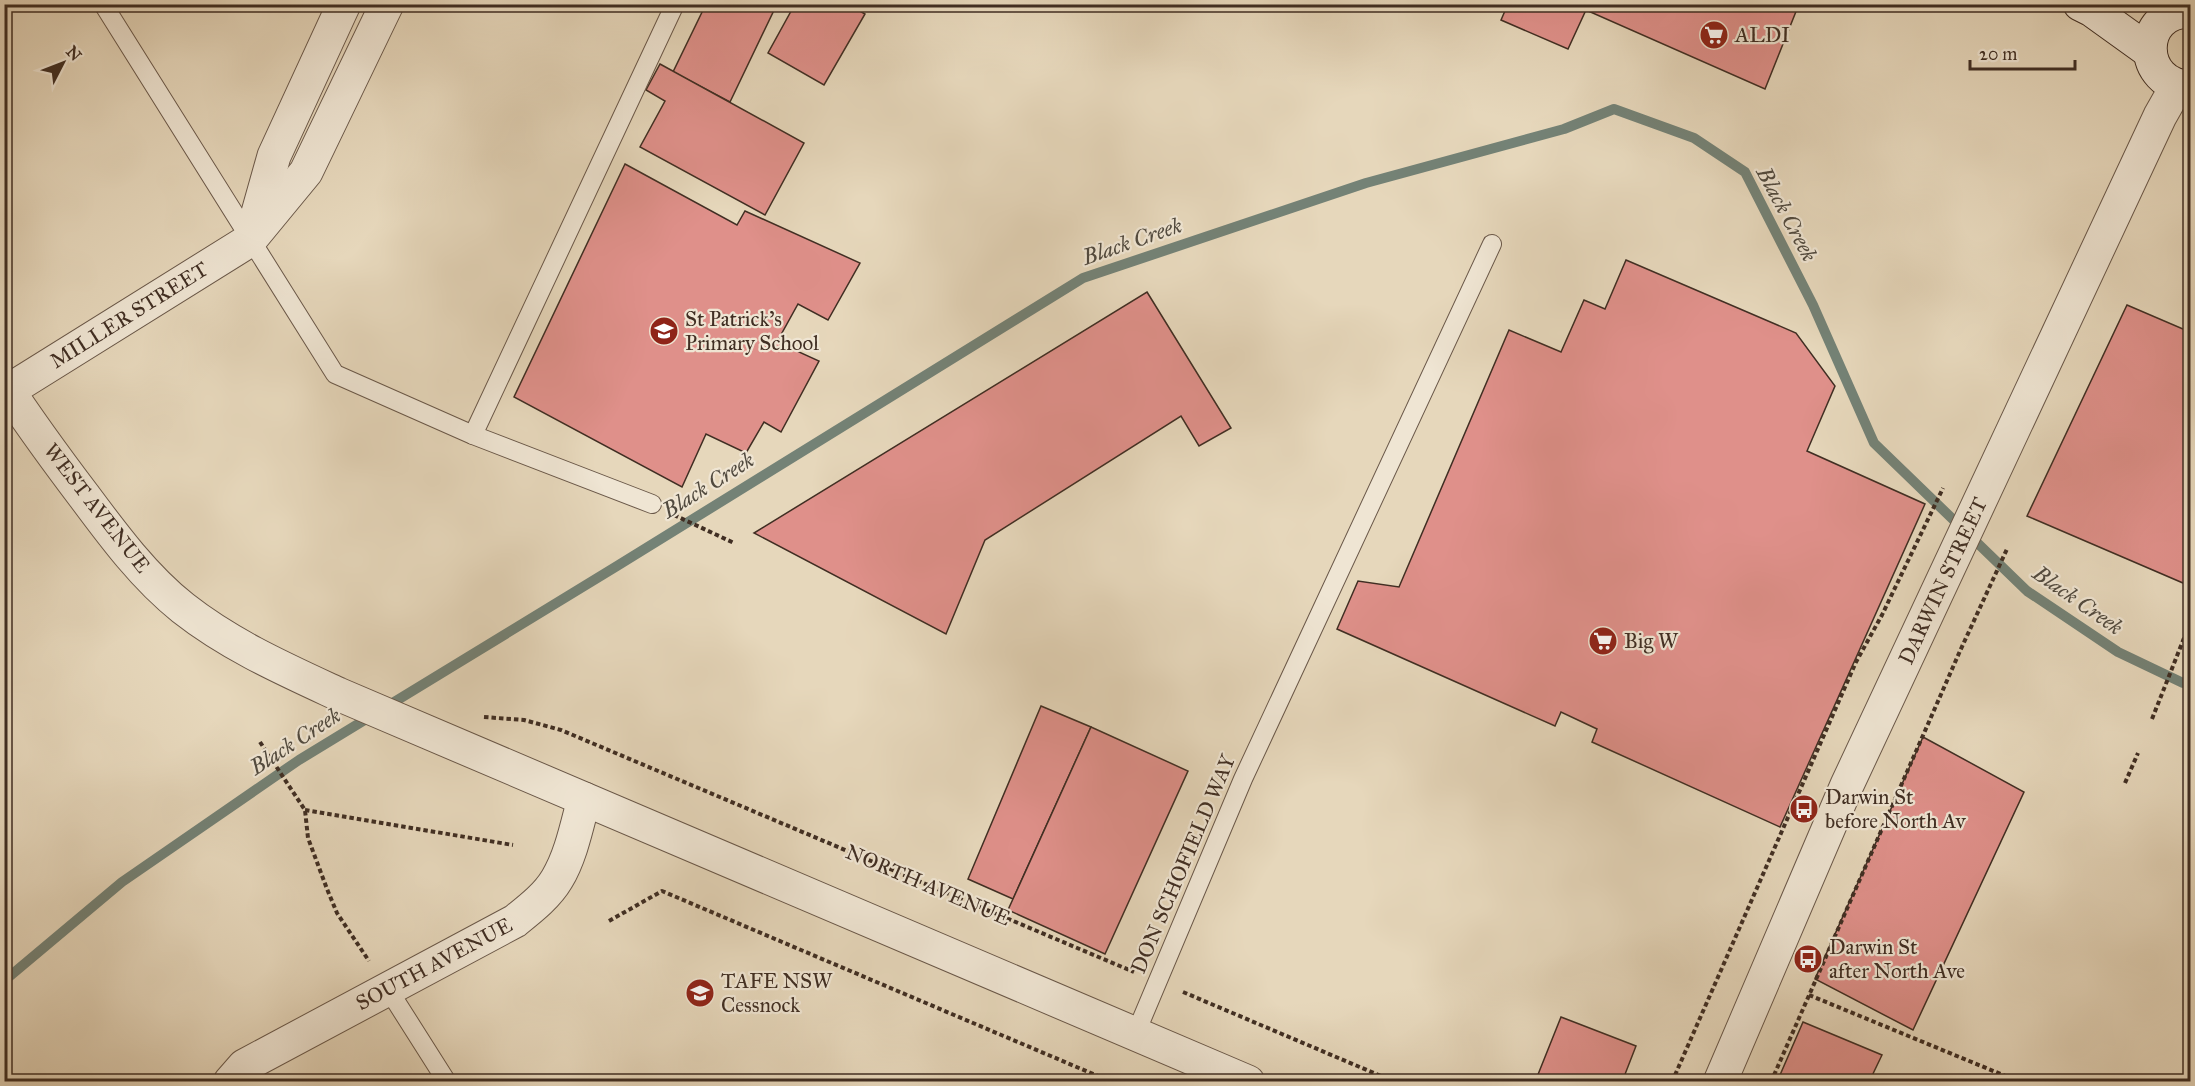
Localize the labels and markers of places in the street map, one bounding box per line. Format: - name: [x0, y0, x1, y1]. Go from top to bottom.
- supermarket icon: ALDI: [1698, 19, 1730, 51]
- place label: ALDI: [1734, 22, 1790, 48]
- place label: St Patrick's Primary School: [685, 306, 819, 356]
- school or university icon: St Patrick's Primary School: [648, 315, 680, 347]
- supermarket icon: Big W: [1587, 625, 1619, 657]
- place label: Big W: [1624, 628, 1679, 654]
- place label: Darwin St before North Av: [1825, 784, 1966, 834]
- bus stop icon: Darwin St before North Av: [1788, 793, 1820, 825]
- place label: Darwin St after North Ave: [1829, 934, 1965, 984]
- bus stop icon: Darwin St after North Ave: [1792, 943, 1824, 975]
- place label: TAFE NSW Cessnock: [721, 968, 833, 1018]
- school or university icon: TAFE NSW Cessnock: [684, 977, 716, 1009]

